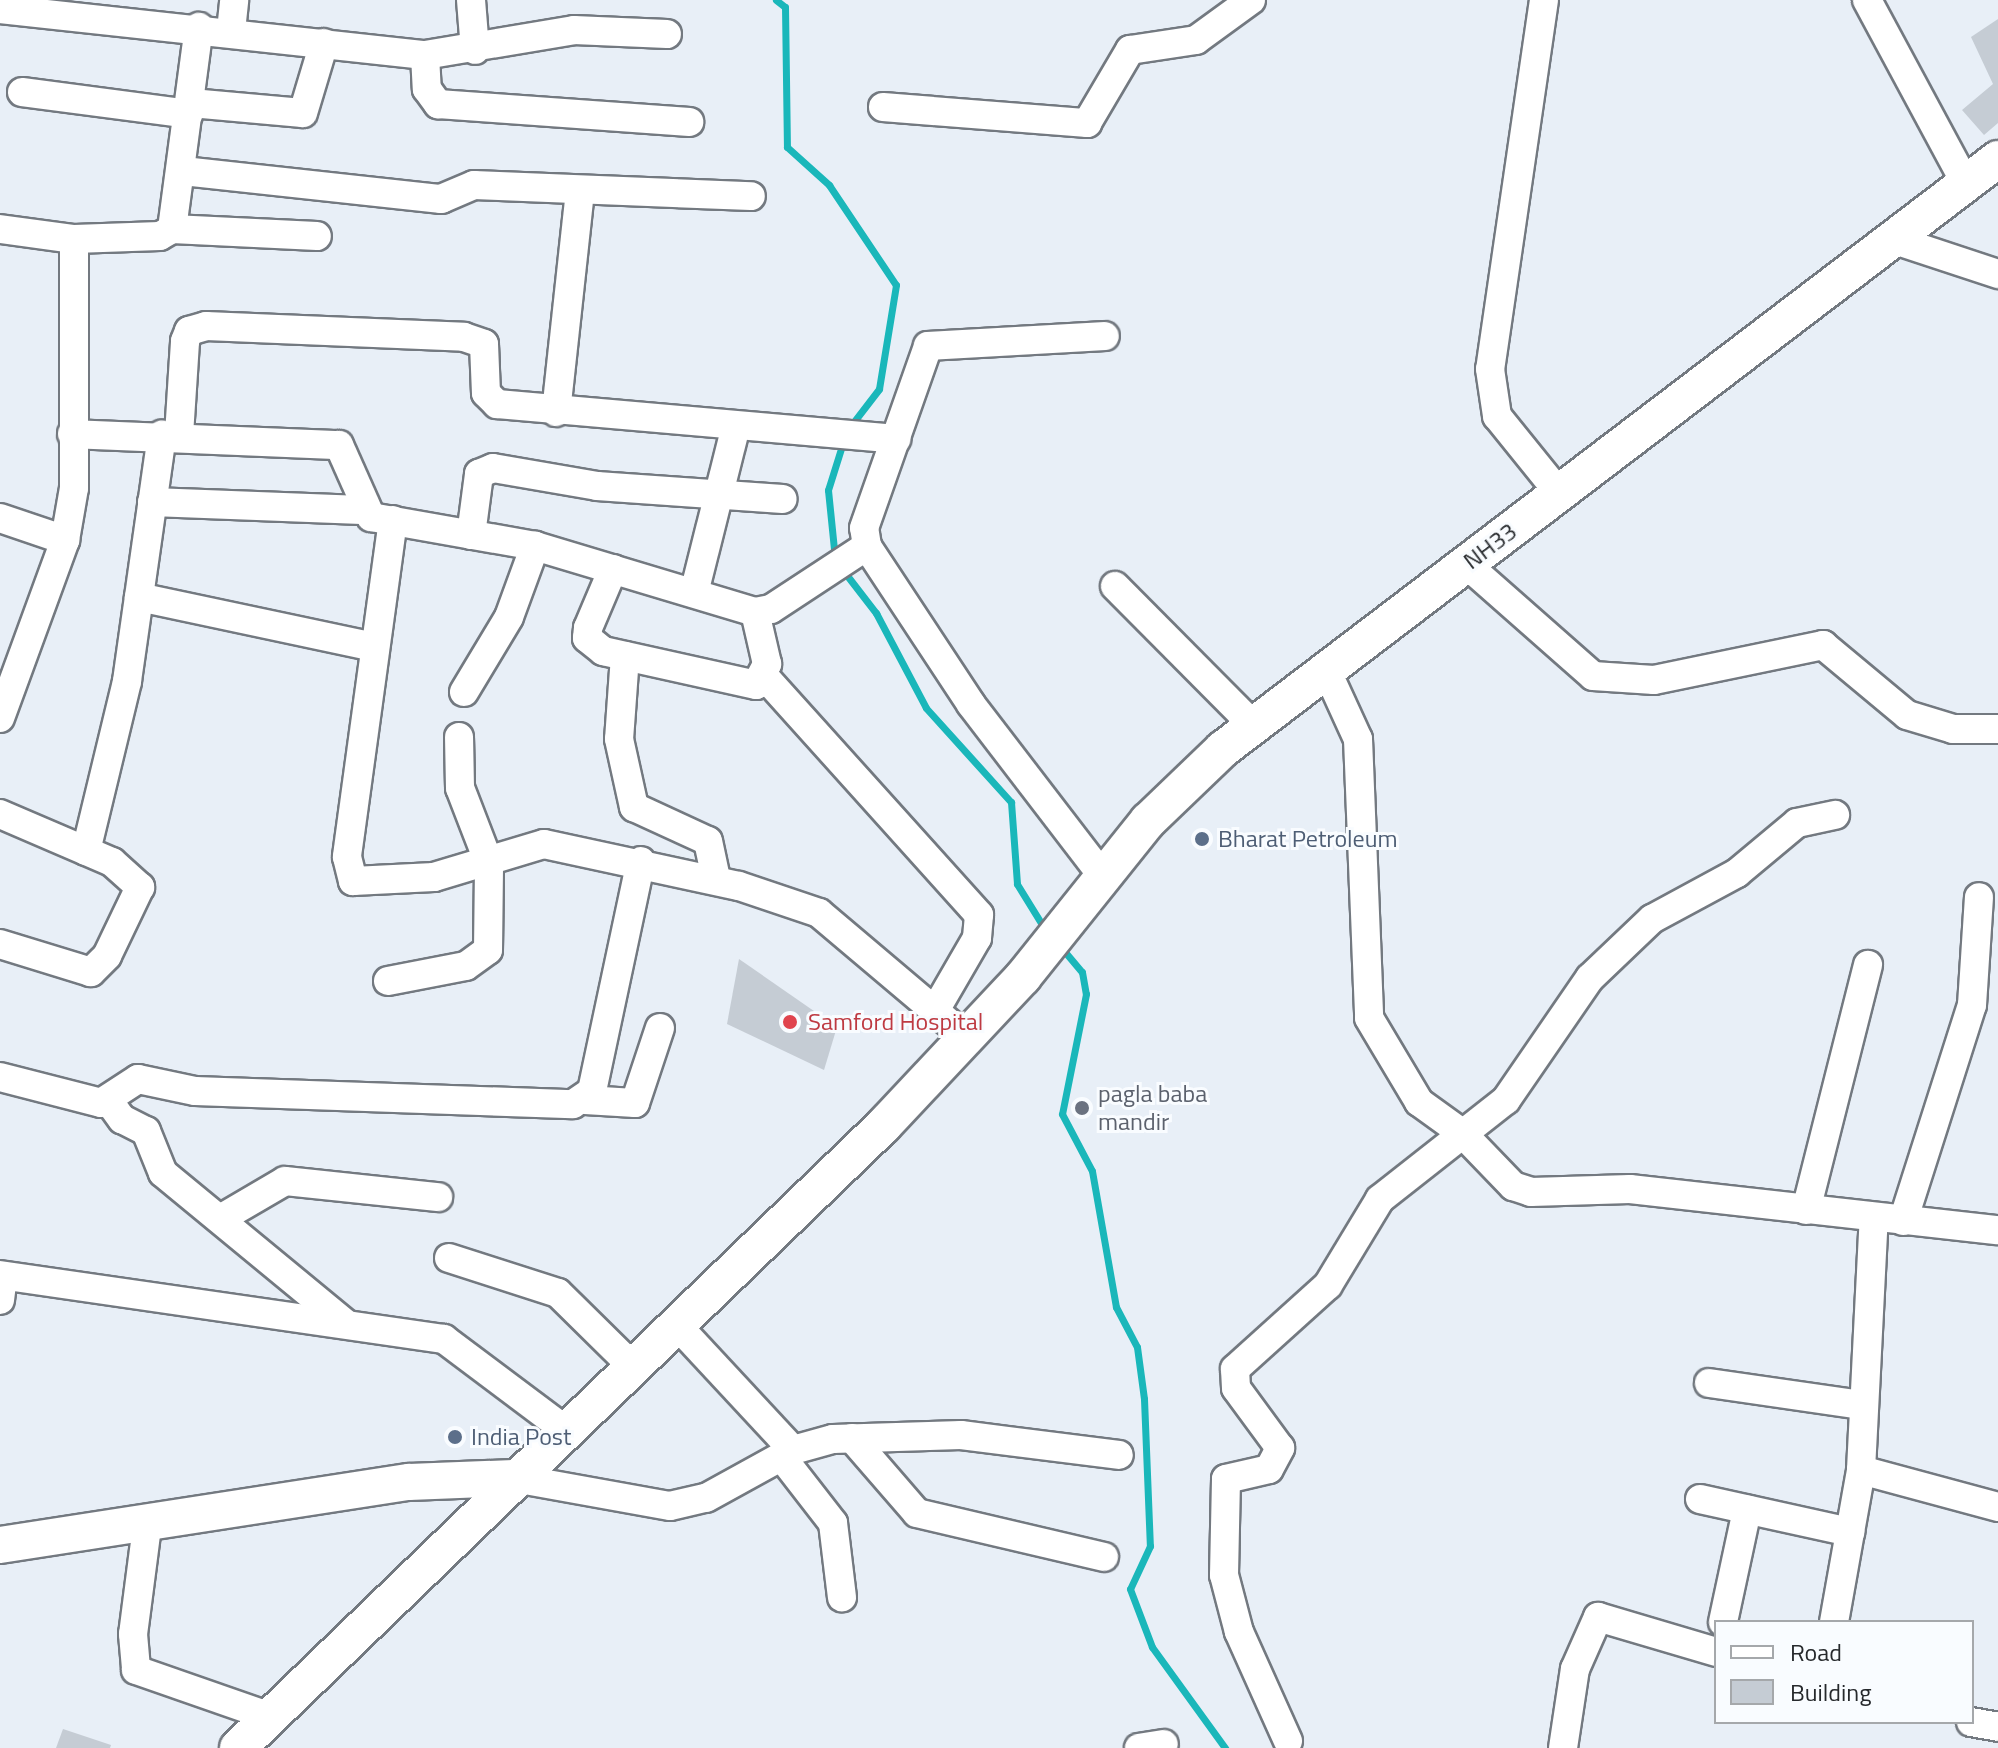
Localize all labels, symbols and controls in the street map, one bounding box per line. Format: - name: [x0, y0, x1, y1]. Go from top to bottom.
- street label: NH33: [1458, 517, 1522, 575]
- place label: Bharat Petroleum: [1218, 825, 1398, 853]
- marker: Bharat Petroleum: [1193, 830, 1211, 848]
- place label: Samford Hospital: [808, 1008, 983, 1036]
- marker: Samford Hospital: [779, 1011, 801, 1033]
- place label: pagla baba mandir: [1098, 1080, 1207, 1136]
- marker: pagla baba mandir: [1073, 1099, 1091, 1117]
- place label: India Post: [471, 1423, 571, 1451]
- marker: India Post: [446, 1428, 464, 1446]
- legend: [1714, 1620, 1974, 1724]
- text: Road: [1790, 1634, 1842, 1670]
- text: Building: [1790, 1674, 1872, 1710]

